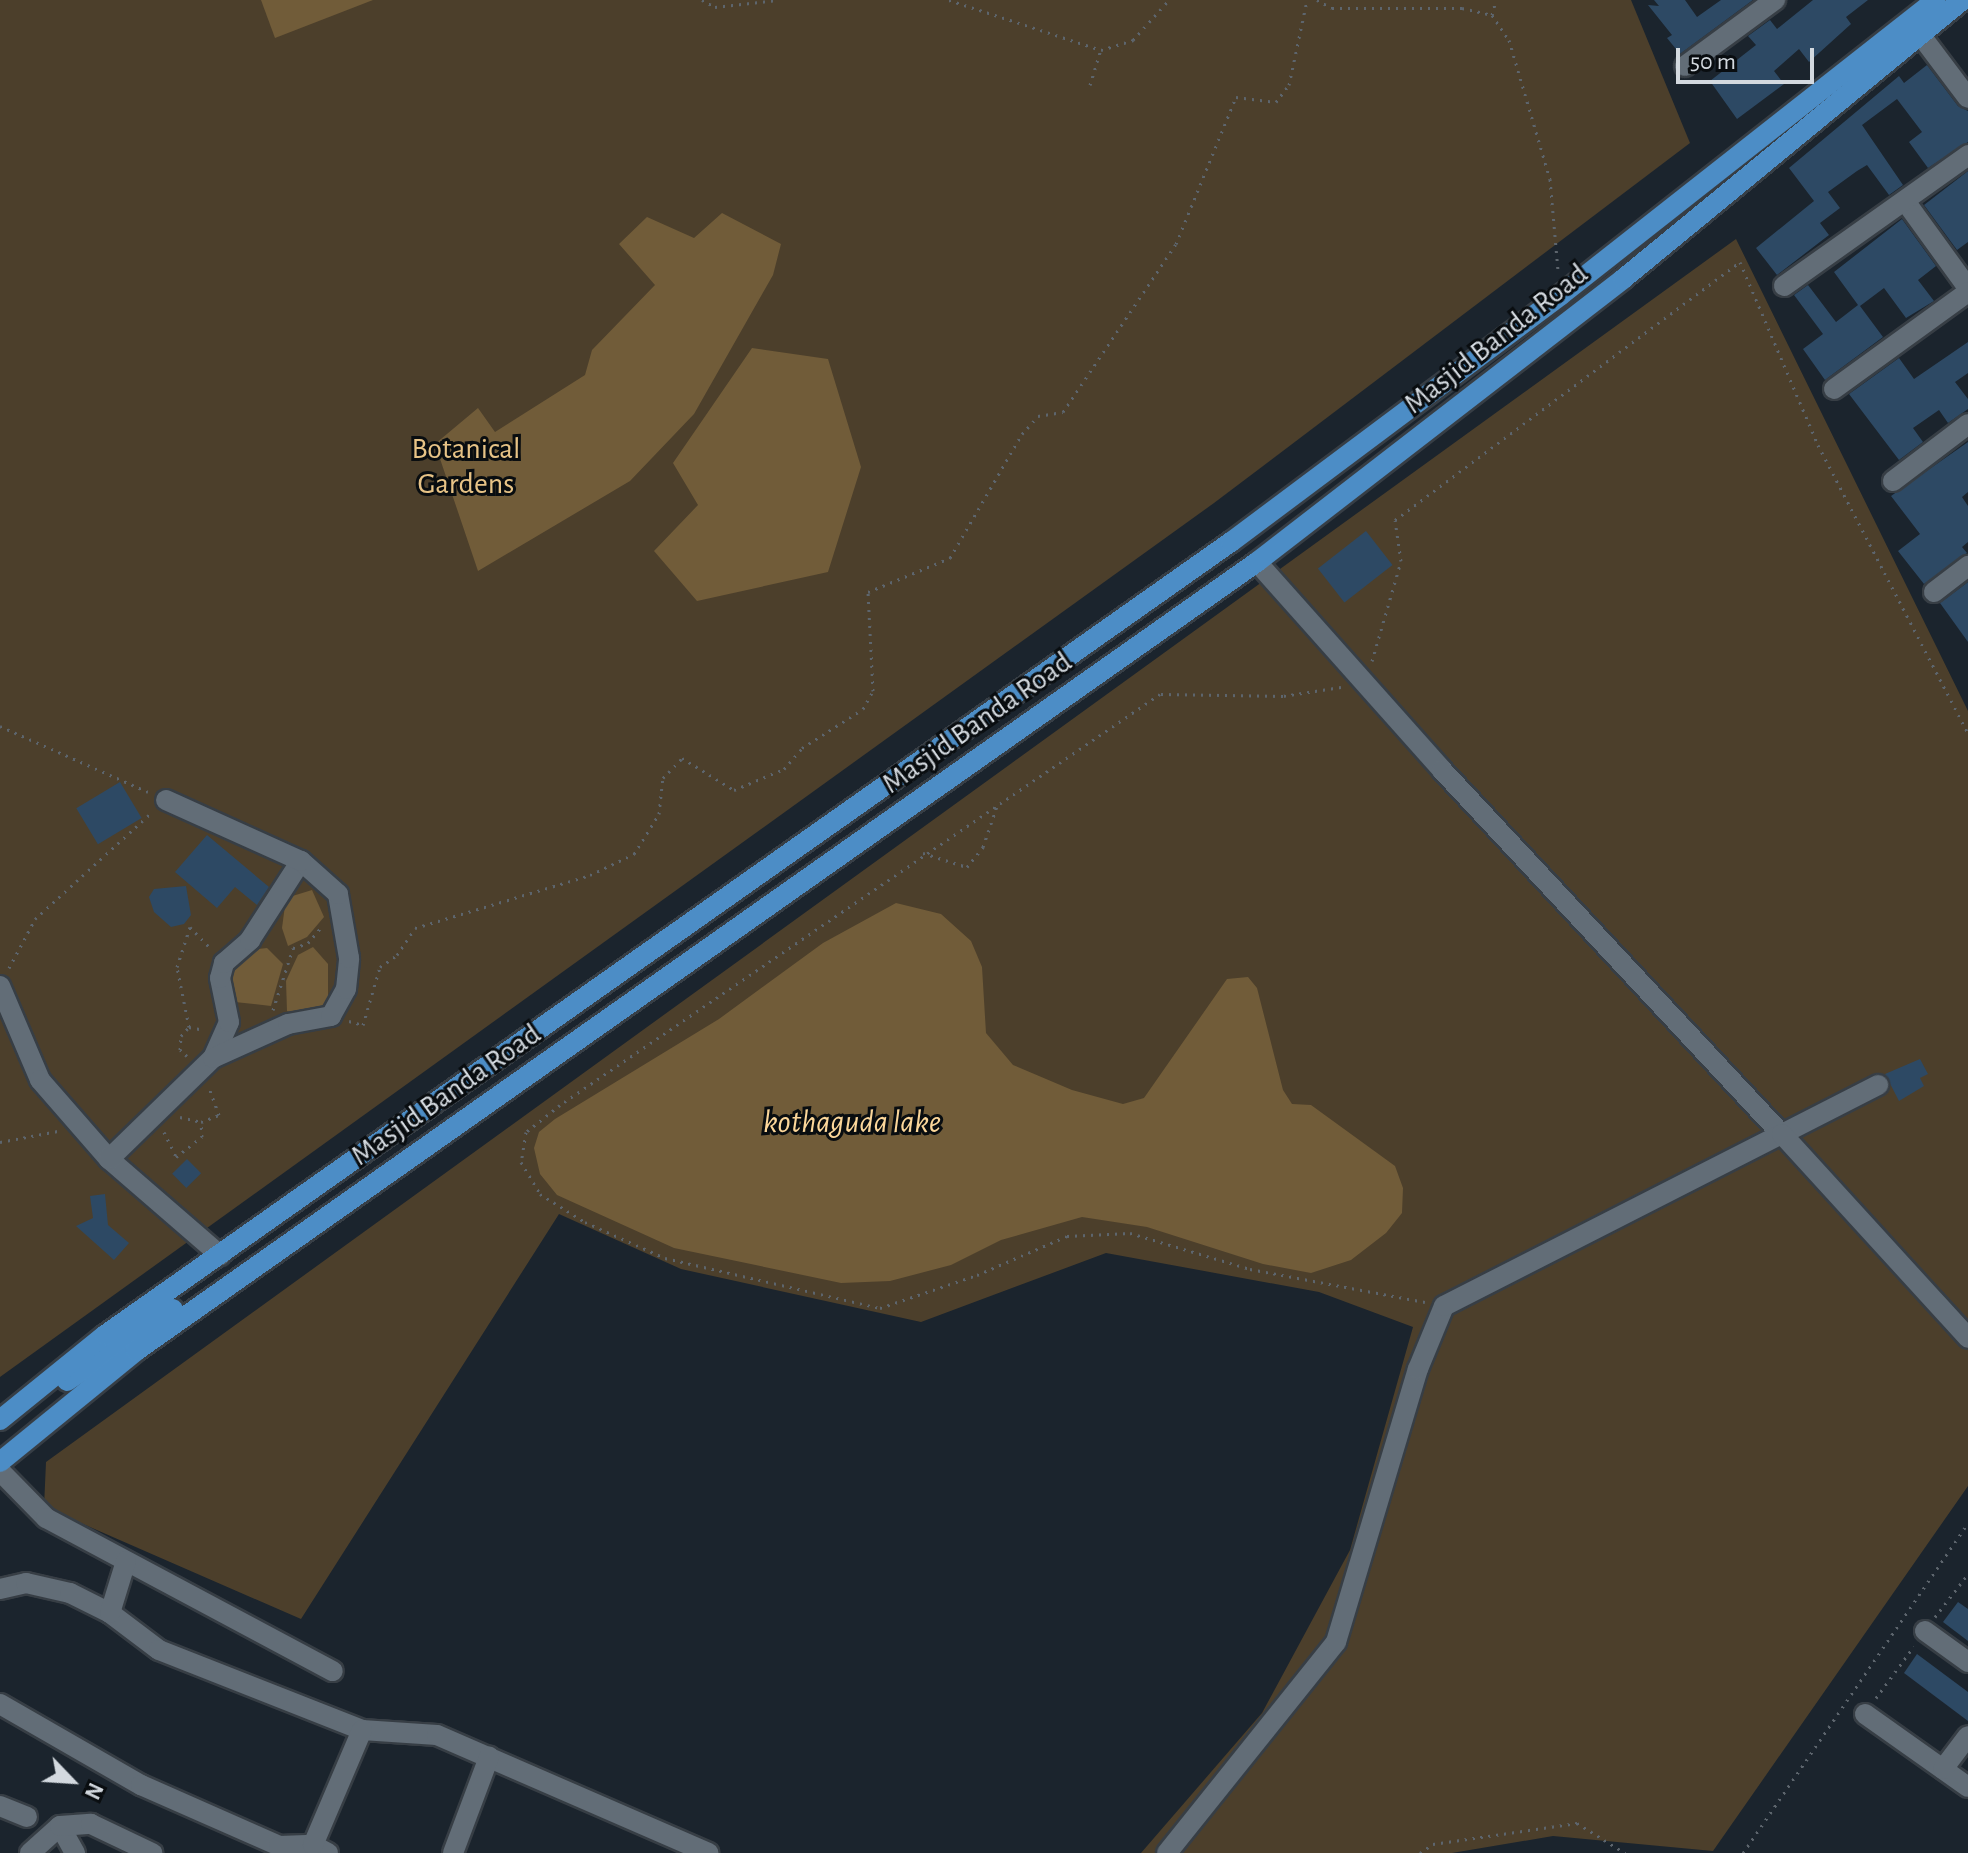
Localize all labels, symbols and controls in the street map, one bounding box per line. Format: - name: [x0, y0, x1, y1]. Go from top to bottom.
- scale bar: [1680, 32, 1818, 82]
- text: 50 m: [1690, 50, 1736, 74]
- street label: Masjid Banda Road: [1397, 256, 1595, 422]
- park label: Botanical Gardens: [412, 431, 520, 502]
- street label: Masjid Banda Road: [875, 644, 1079, 802]
- street label: Masjid Banda Road: [344, 1016, 548, 1174]
- water label: kothaguda lake: [763, 1103, 941, 1141]
- north arrow: [32, 1741, 112, 1821]
- text: N: [81, 1780, 107, 1803]

